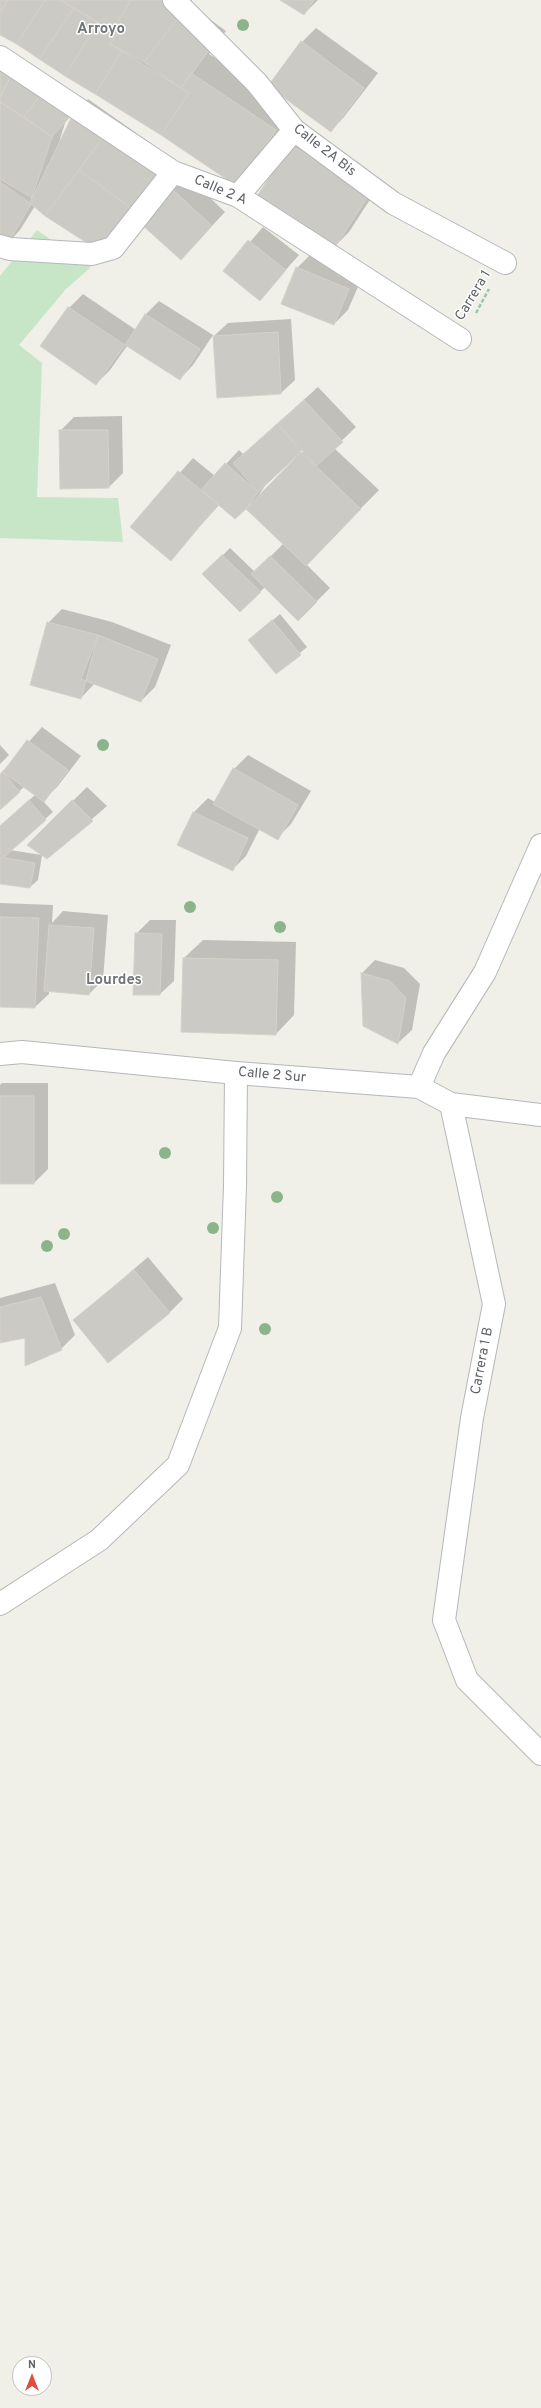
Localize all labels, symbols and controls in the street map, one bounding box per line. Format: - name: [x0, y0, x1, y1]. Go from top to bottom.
- district label: Arroyo: [77, 21, 125, 39]
- street label: Calle 2A Bis: [289, 121, 359, 181]
- street label: Calle 2 A: [191, 172, 249, 210]
- street label: Carrera 1: [452, 268, 496, 324]
- district label: Lourdes: [86, 972, 142, 990]
- street label: Calle 2 Sur: [237, 1065, 307, 1087]
- street label: Carrera 1 B: [468, 1326, 498, 1396]
- north arrow: [12, 2356, 52, 2396]
- text: N: [28, 2358, 36, 2372]

